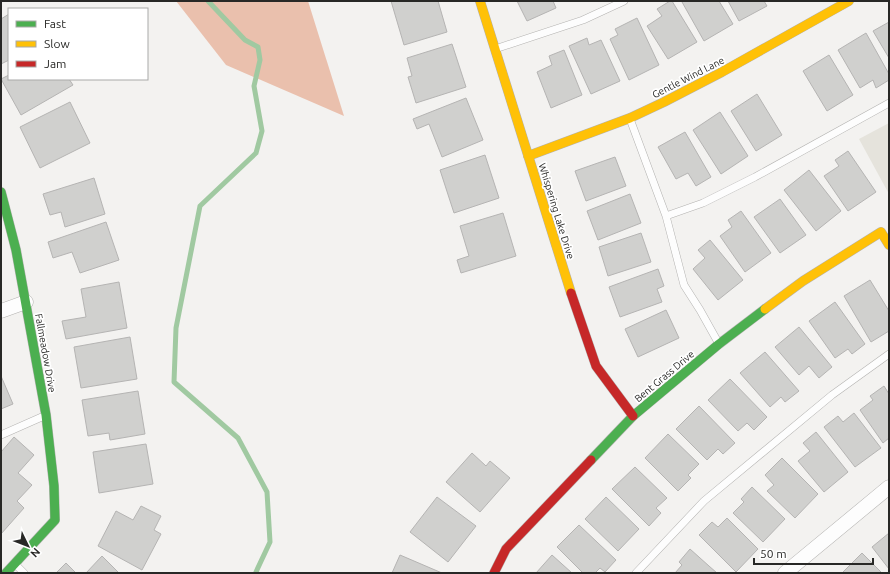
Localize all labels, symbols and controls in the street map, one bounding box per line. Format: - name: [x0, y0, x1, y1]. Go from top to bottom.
- legend: [8, 8, 148, 80]
- text: Fast: [44, 17, 66, 30]
- text: Slow: [44, 37, 70, 50]
- street label: Gentle Wind Lane: [650, 55, 726, 100]
- text: Jam: [44, 57, 66, 70]
- street label: Whispering Lake Drive: [537, 162, 576, 260]
- street label: Fallmeadow Drive: [33, 313, 58, 393]
- street label: Bent Grass Drive: [632, 348, 696, 404]
- north arrow: [8, 526, 48, 566]
- scale bar: [754, 540, 873, 566]
- text: N: [28, 546, 43, 560]
- text: 50 m: [760, 547, 787, 560]

